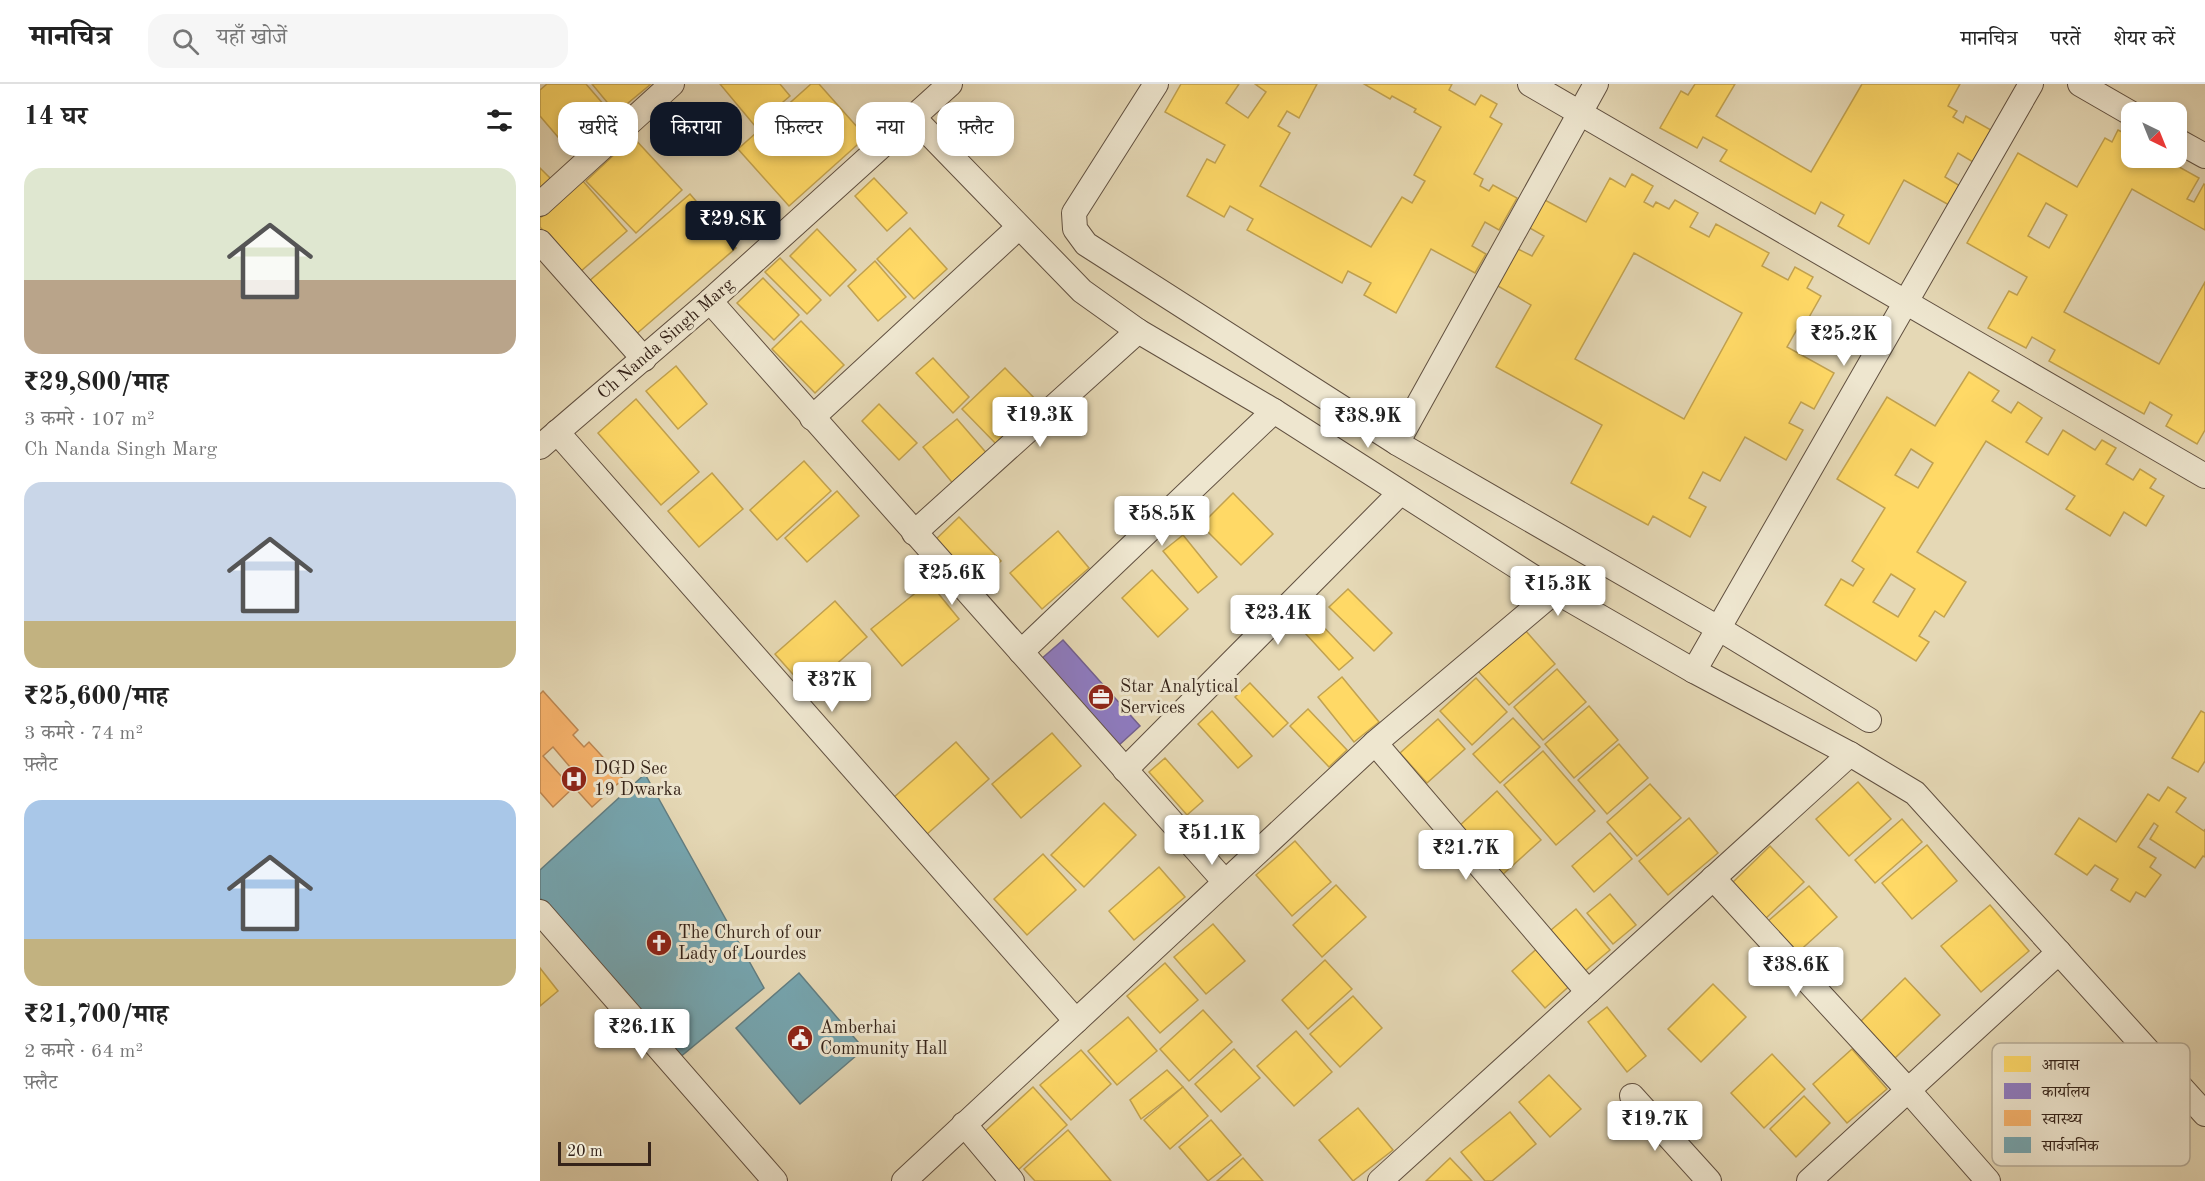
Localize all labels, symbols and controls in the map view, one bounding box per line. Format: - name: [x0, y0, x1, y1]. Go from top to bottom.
- search box: [148, 14, 568, 68]
- text: मानचित्र: [30, 24, 112, 52]
- icon: search: [169, 25, 202, 58]
- text: यहाँ खोजें: [217, 27, 287, 49]
- text: मानचित्र: [1961, 29, 2017, 50]
- text: परतें: [2050, 29, 2080, 50]
- text: शेयर करें: [2113, 29, 2175, 50]
- chip: खरीदें: [558, 102, 638, 156]
- chip: किराया: [650, 102, 742, 156]
- chip: फ़िल्टर: [754, 102, 844, 156]
- chip: नया: [856, 102, 925, 156]
- chip: फ़्लैट: [937, 102, 1014, 156]
- north arrow: [2121, 102, 2187, 168]
- map controls: [2121, 102, 2187, 168]
- text: 14 घर: [24, 104, 87, 130]
- icon: filters: [483, 104, 516, 137]
- pin: ₹29.8K: [684, 201, 782, 252]
- icon: home: [216, 207, 324, 315]
- text: ₹29.8K: [699, 210, 767, 230]
- street label: Ch Nanda Singh Marg: [594, 275, 738, 403]
- pin: ₹25.2K: [1795, 316, 1893, 367]
- text: ₹25.2K: [1810, 325, 1878, 345]
- text: ₹29,800/माह: [24, 370, 168, 396]
- pin: ₹19.3K: [991, 397, 1089, 448]
- pin: ₹38.9K: [1319, 398, 1417, 449]
- text: ₹19.3K: [1006, 406, 1074, 426]
- text: ₹38.9K: [1334, 407, 1402, 427]
- text: 3 कमरे · 107 m²: [24, 410, 155, 430]
- text: Ch Nanda Singh Marg: [24, 440, 217, 460]
- pin: ₹58.5K: [1113, 496, 1211, 547]
- text: ₹58.5K: [1128, 505, 1196, 525]
- icon: home: [216, 521, 324, 629]
- pin: ₹25.6K: [903, 555, 1001, 606]
- text: ₹25.6K: [918, 564, 986, 584]
- pin: ₹15.3K: [1509, 566, 1607, 617]
- text: ₹15.3K: [1524, 575, 1592, 595]
- pin: ₹23.4K: [1229, 595, 1327, 646]
- text: ₹23.4K: [1244, 604, 1312, 624]
- pin: ₹37K: [796, 662, 868, 713]
- text: ₹37K: [807, 671, 857, 691]
- place label: Star Analytical Services: [1120, 678, 1238, 717]
- office icon: Star Analytical Services: [1086, 682, 1116, 712]
- text: ₹25,600/माह: [24, 684, 168, 710]
- text: 3 कमरे · 74 m²: [24, 724, 143, 744]
- text: फ़्लैट: [24, 756, 57, 776]
- place label: DGD Sec 19 Dwarka: [594, 760, 682, 799]
- hospital icon: DGD Sec 19 Dwarka: [559, 764, 589, 794]
- pin: ₹51.1K: [1163, 815, 1261, 866]
- text: ₹51.1K: [1178, 824, 1246, 844]
- pin: ₹21.7K: [1417, 830, 1515, 881]
- icon: home: [216, 839, 324, 947]
- text: ₹21.7K: [1432, 839, 1500, 859]
- place label: The Church of our Lady of Lourdes: [678, 924, 822, 963]
- church icon: The Church of our Lady of Lourdes: [644, 928, 674, 958]
- pin: ₹38.6K: [1747, 947, 1845, 998]
- text: ₹38.6K: [1762, 956, 1830, 976]
- text: ₹21,700/माह: [24, 1002, 168, 1028]
- pin: ₹26.1K: [593, 1009, 691, 1060]
- text: ₹26.1K: [608, 1018, 676, 1038]
- place label: Amberhai Community Hall: [820, 1019, 948, 1058]
- public building icon: Amberhai Community Hall: [785, 1023, 815, 1053]
- text: 2 कमरे · 64 m²: [24, 1042, 143, 1062]
- legend: [1992, 1043, 2190, 1166]
- text: आवास: [2042, 1058, 2081, 1074]
- text: फ़्लैट: [24, 1074, 57, 1094]
- text: कार्यालय: [2041, 1082, 2091, 1101]
- pin: ₹19.7K: [1606, 1101, 1704, 1152]
- text: ₹19.7K: [1621, 1110, 1689, 1130]
- text: स्वास्थ्य: [2041, 1112, 2083, 1128]
- text: सार्वजनिक: [2041, 1136, 2100, 1155]
- scale bar: [558, 1139, 651, 1166]
- text: 20 m: [567, 1144, 603, 1160]

